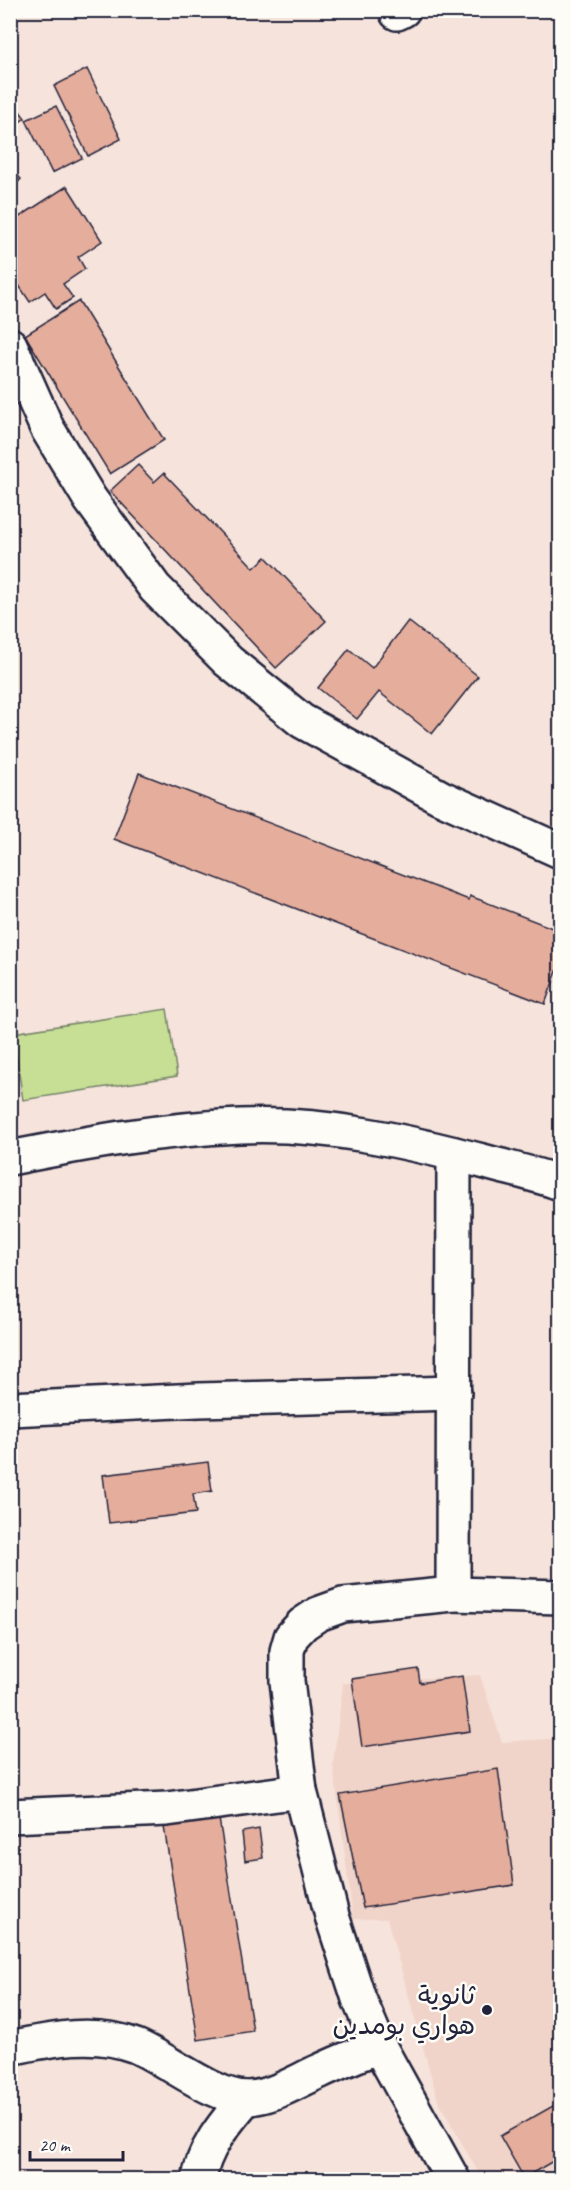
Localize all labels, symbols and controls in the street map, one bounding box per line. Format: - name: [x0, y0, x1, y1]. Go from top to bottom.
- place label: ثانوية هواري بومدين: [333, 1979, 476, 2044]
- marker: ثانوية هواري بومدين: [480, 2003, 494, 2017]
- scale bar: [30, 2124, 123, 2162]
- text: 20 m: [39, 2134, 72, 2156]

